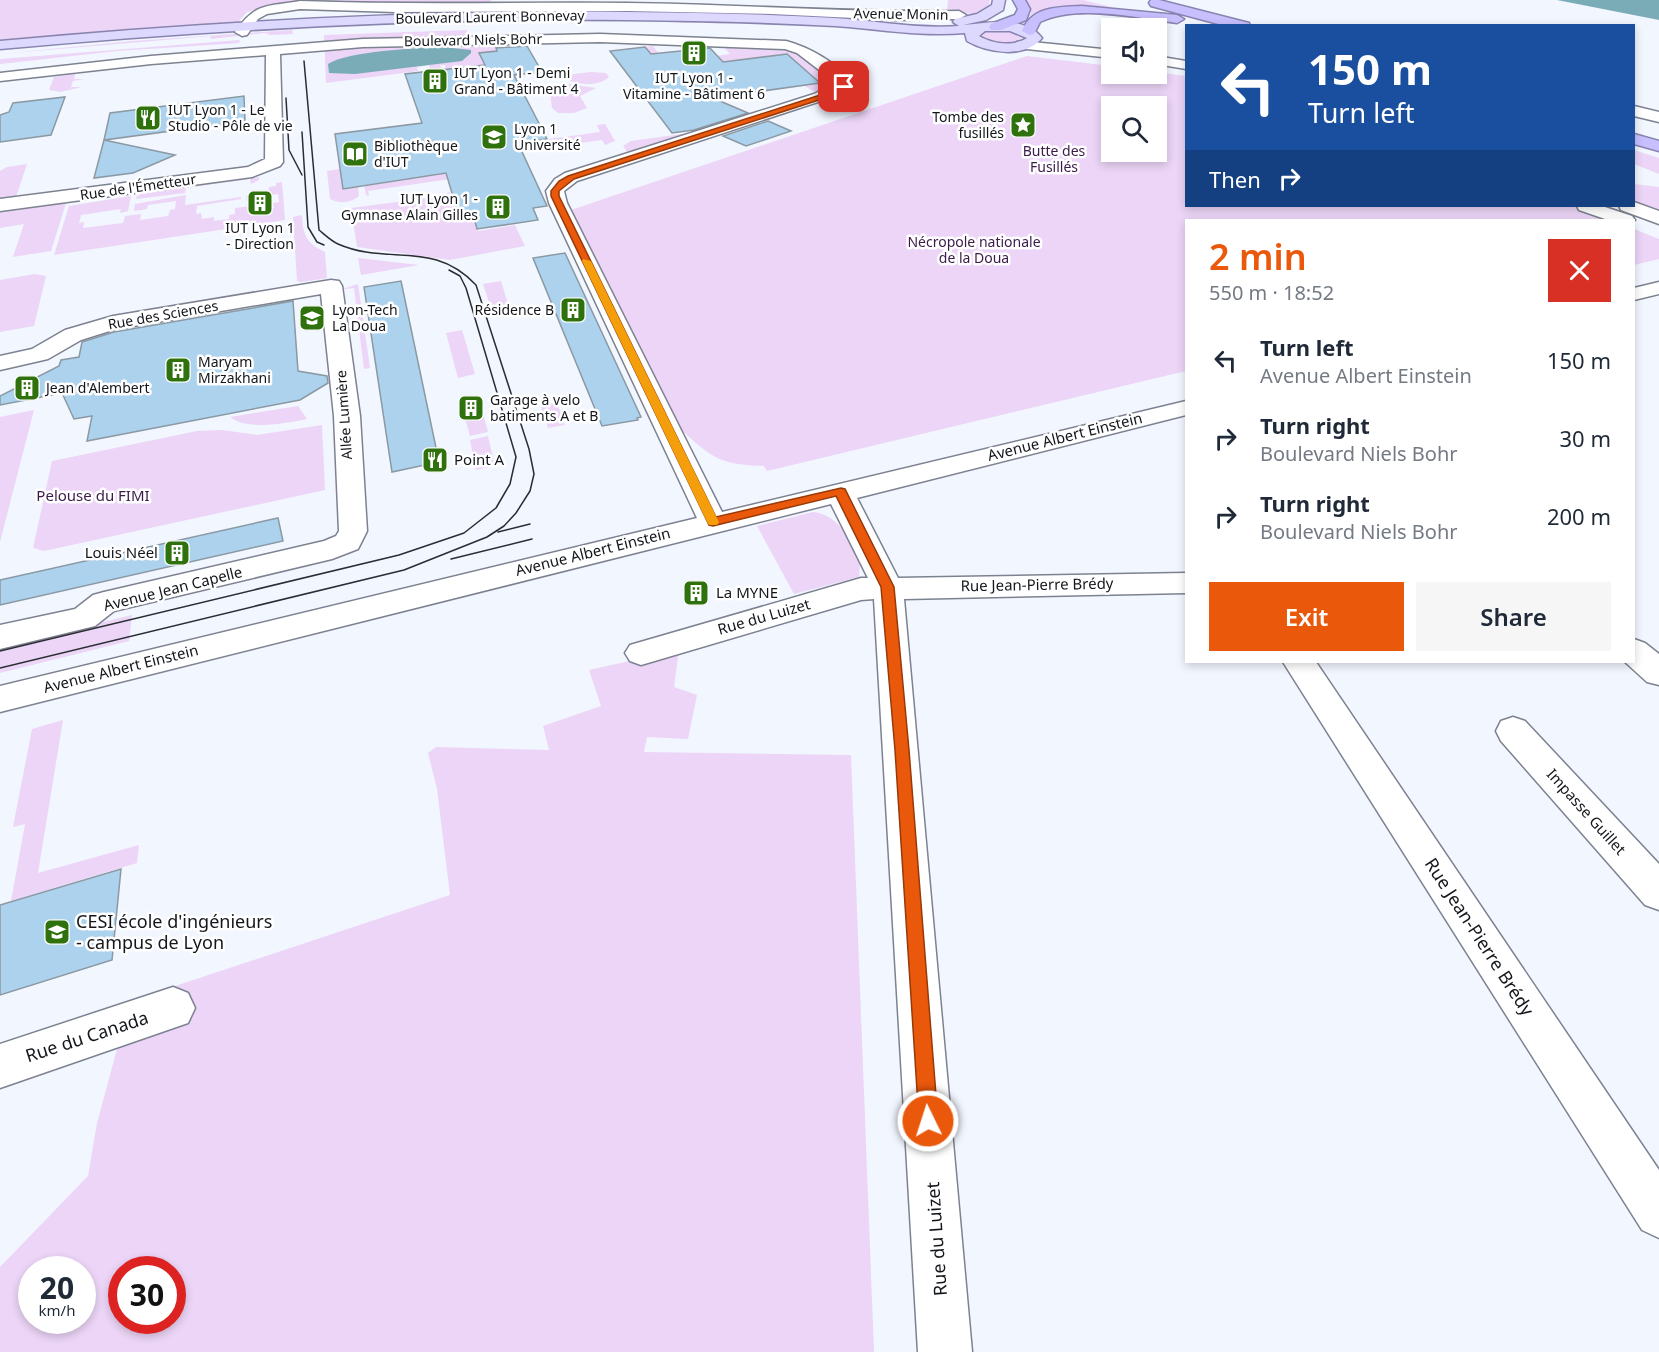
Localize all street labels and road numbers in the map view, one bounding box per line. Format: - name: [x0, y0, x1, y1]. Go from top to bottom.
- street label: Avenue Monin: [853, 3, 949, 24]
- street label: Boulevard Laurent Bonnevay: [395, 5, 586, 28]
- street label: Boulevard Niels Bohr: [404, 29, 543, 50]
- street label: Rue de l'Émetteur: [79, 169, 197, 204]
- street label: Rue des Sciences: [106, 295, 220, 334]
- street label: Allée Lumière: [331, 370, 356, 460]
- street label: Avenue Albert Einstein: [985, 407, 1144, 465]
- street label: Avenue Albert Einstein: [513, 522, 672, 580]
- street label: Avenue Jean Capelle: [101, 561, 244, 615]
- street label: Rue Jean-Pierre Brédy: [960, 573, 1114, 595]
- street label: Rue du Luizet: [715, 593, 813, 639]
- street label: Avenue Albert Einstein: [41, 639, 200, 697]
- street label: Impasse Guillet: [1543, 764, 1631, 859]
- street label: Rue Jean-Pierre Brédy: [1420, 853, 1540, 1021]
- street label: Rue du Canada: [22, 1005, 151, 1067]
- street label: Rue du Luizet: [920, 1181, 952, 1297]

